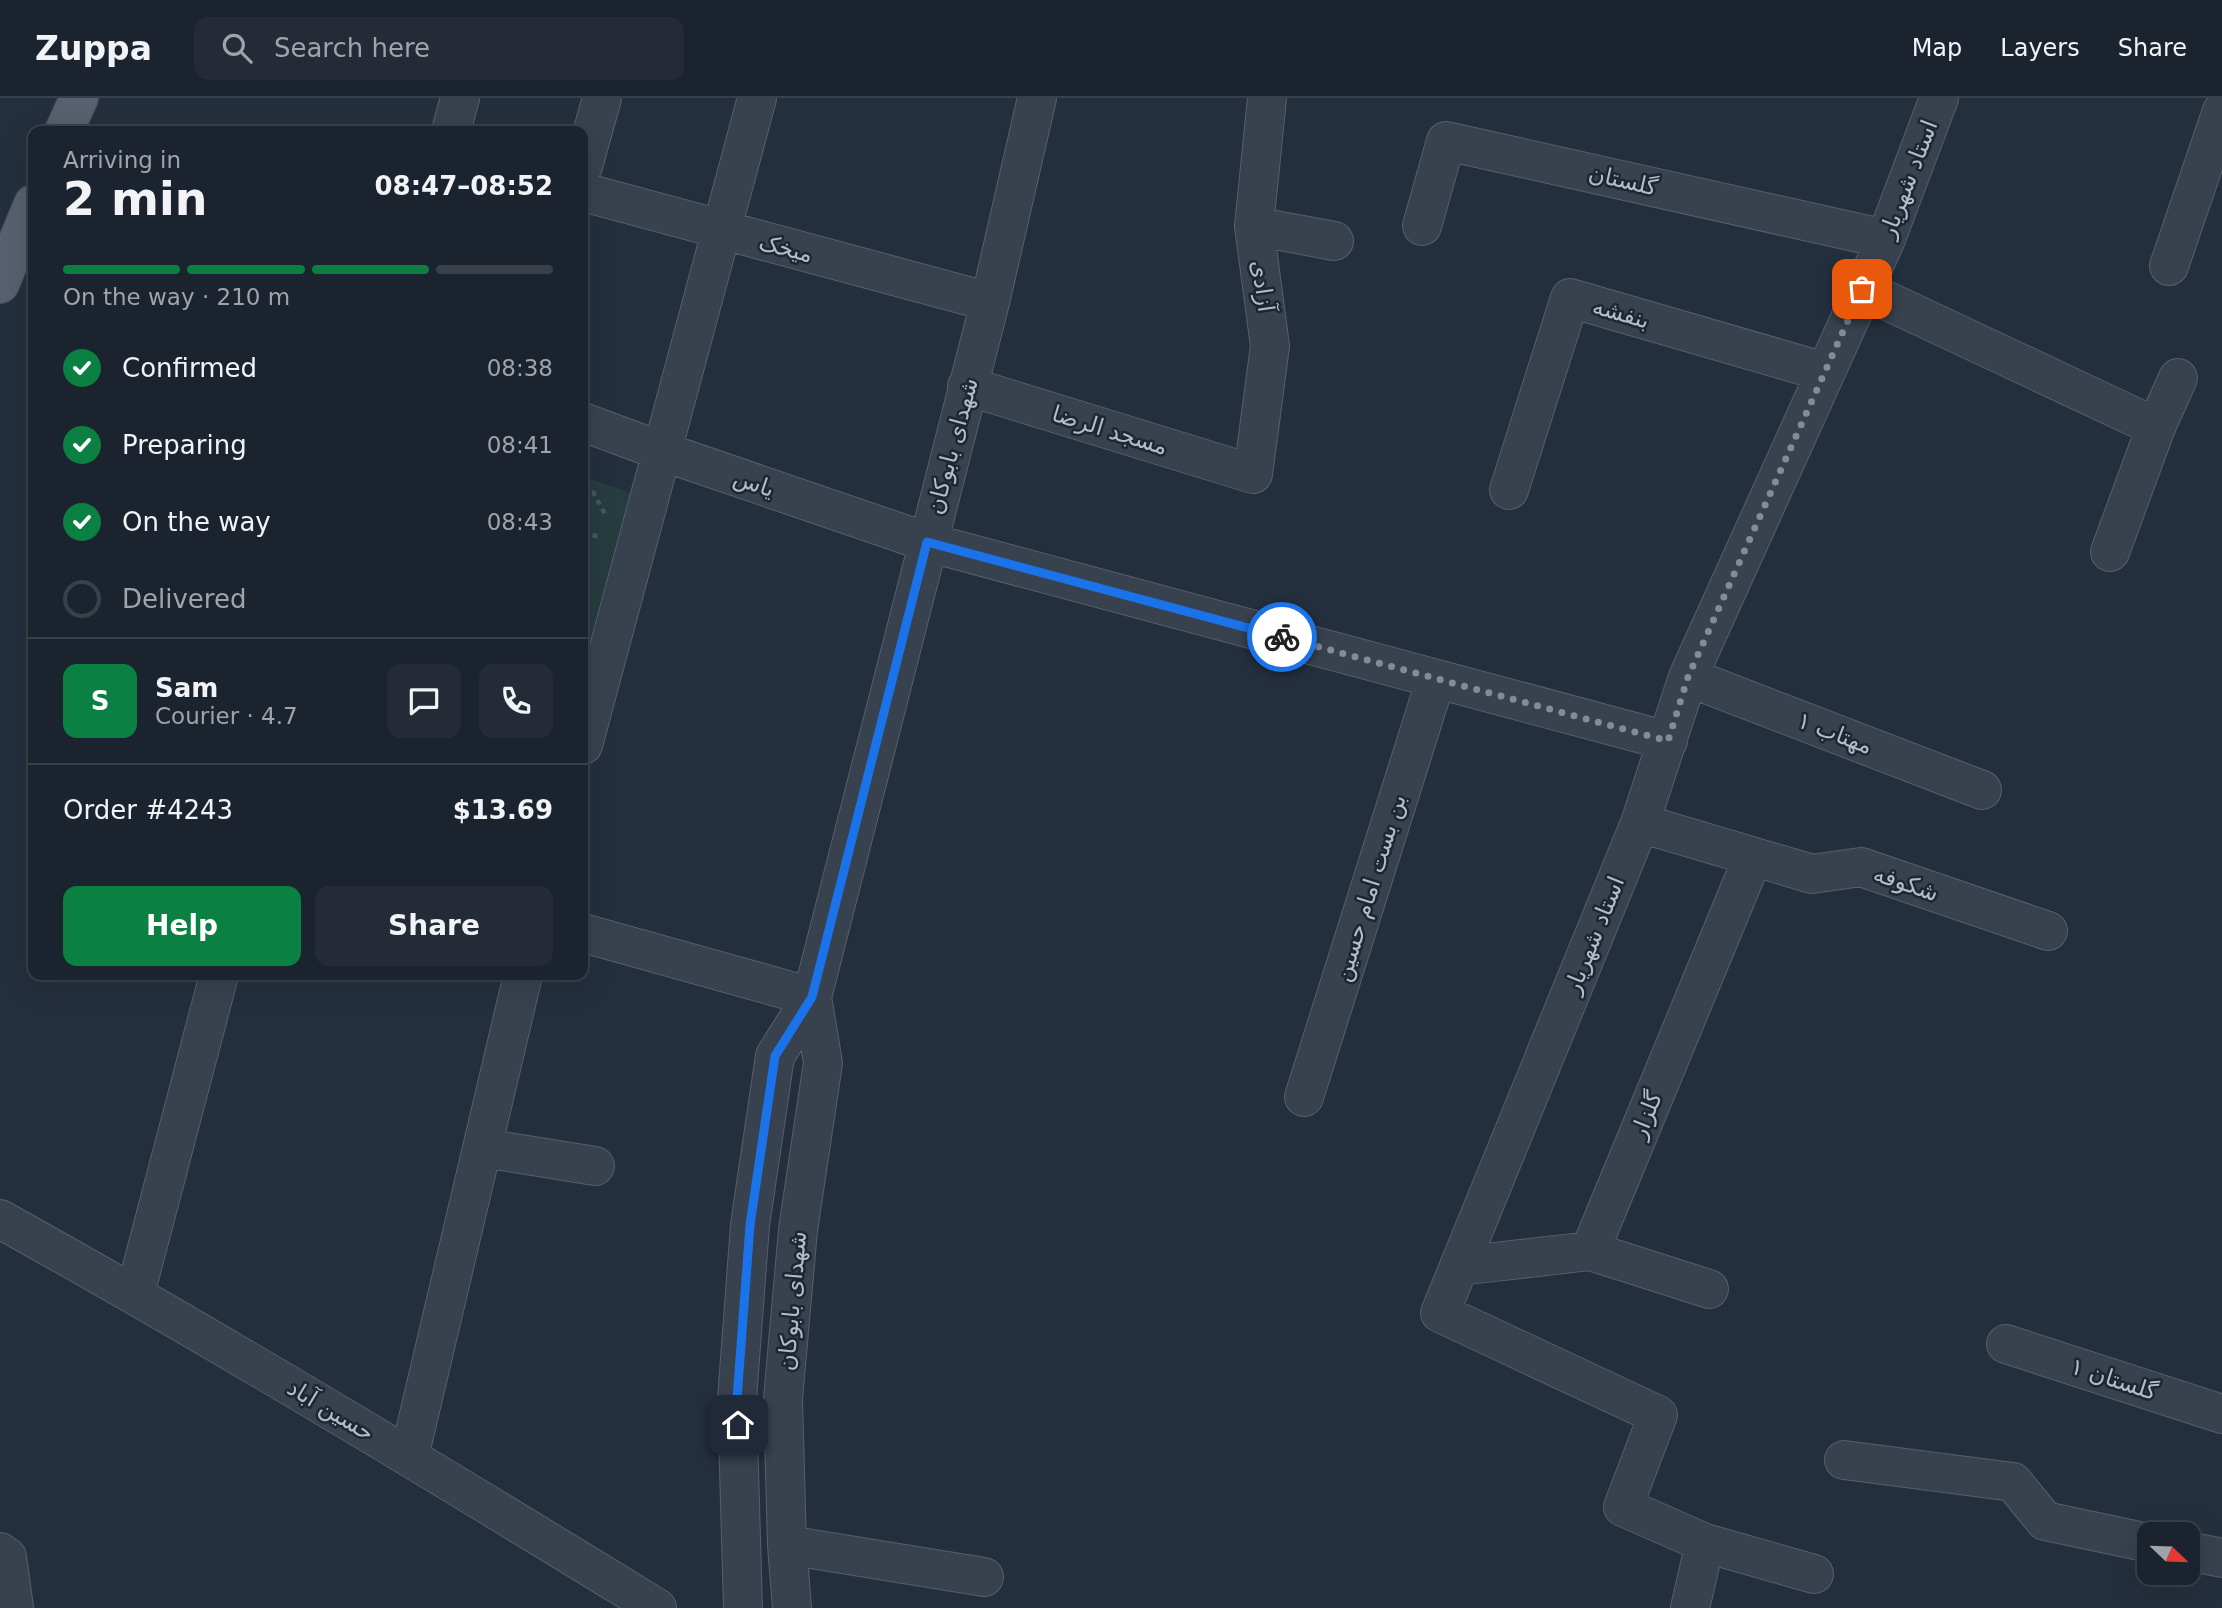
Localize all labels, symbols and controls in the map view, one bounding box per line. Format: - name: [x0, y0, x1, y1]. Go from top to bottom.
- search box: [194, 17, 684, 80]
- text: Zuppa: [35, 29, 152, 68]
- icon: search: [218, 29, 256, 67]
- text: Search here: [274, 33, 430, 63]
- text: Map: [1912, 34, 1962, 62]
- text: Layers: [2000, 34, 2080, 62]
- text: Share: [2118, 34, 2187, 62]
- street label: استاد شهریار: [1873, 116, 1943, 243]
- text: Arriving in: [63, 147, 181, 173]
- street label: گلستان: [1586, 159, 1660, 201]
- text: 08:47–08:52: [374, 171, 553, 201]
- text: 2 min: [63, 172, 207, 226]
- street label: میخک: [756, 228, 816, 268]
- street label: آزادی: [1246, 258, 1281, 315]
- pin: [1832, 259, 1892, 319]
- icon: bag: [1843, 270, 1881, 308]
- text: On the way · 210 m: [63, 284, 290, 310]
- street label: بنفشه: [1590, 293, 1652, 333]
- icon: check: [63, 349, 101, 387]
- text: Confirmed: [122, 353, 257, 383]
- text: 08:38: [487, 355, 553, 381]
- street label: شهدای بابوکان: [921, 375, 984, 517]
- street label: مسجد الرضا: [1049, 400, 1171, 461]
- icon: check: [63, 426, 101, 464]
- text: Preparing: [122, 430, 247, 460]
- text: 08:41: [487, 432, 553, 458]
- street label: یاس: [730, 464, 778, 503]
- icon: check: [63, 503, 101, 541]
- text: On the way: [122, 507, 271, 537]
- text: 08:43: [487, 509, 553, 535]
- text: Delivered: [122, 584, 246, 614]
- courier: [1247, 602, 1317, 672]
- icon: bike: [1263, 618, 1301, 656]
- button: chat: [387, 664, 461, 738]
- button: phone: [479, 664, 553, 738]
- text: Sam: [155, 673, 218, 703]
- text: S: [91, 686, 109, 716]
- text: Courier · 4.7: [155, 703, 298, 729]
- street label: مهتاب ۱: [1793, 707, 1876, 760]
- street label: بن بست امام حسین: [1329, 791, 1412, 985]
- text: Order #4243: [63, 795, 233, 825]
- text: $13.69: [453, 795, 553, 825]
- street label: شکوفه: [1870, 860, 1942, 907]
- street label: استاد شهریار: [1558, 873, 1630, 999]
- button: Help: [63, 886, 301, 966]
- button: Share: [315, 886, 553, 966]
- street label: گلزار: [1624, 1087, 1668, 1144]
- street label: شهدای بابوکان: [773, 1230, 812, 1372]
- street label: گلستان ۱: [2067, 1353, 2161, 1405]
- street label: حسین آباد: [282, 1373, 380, 1447]
- pin: [708, 1395, 768, 1455]
- icon: home: [719, 1406, 757, 1444]
- north arrow: [2137, 1522, 2200, 1586]
- map controls: [2137, 1522, 2200, 1585]

